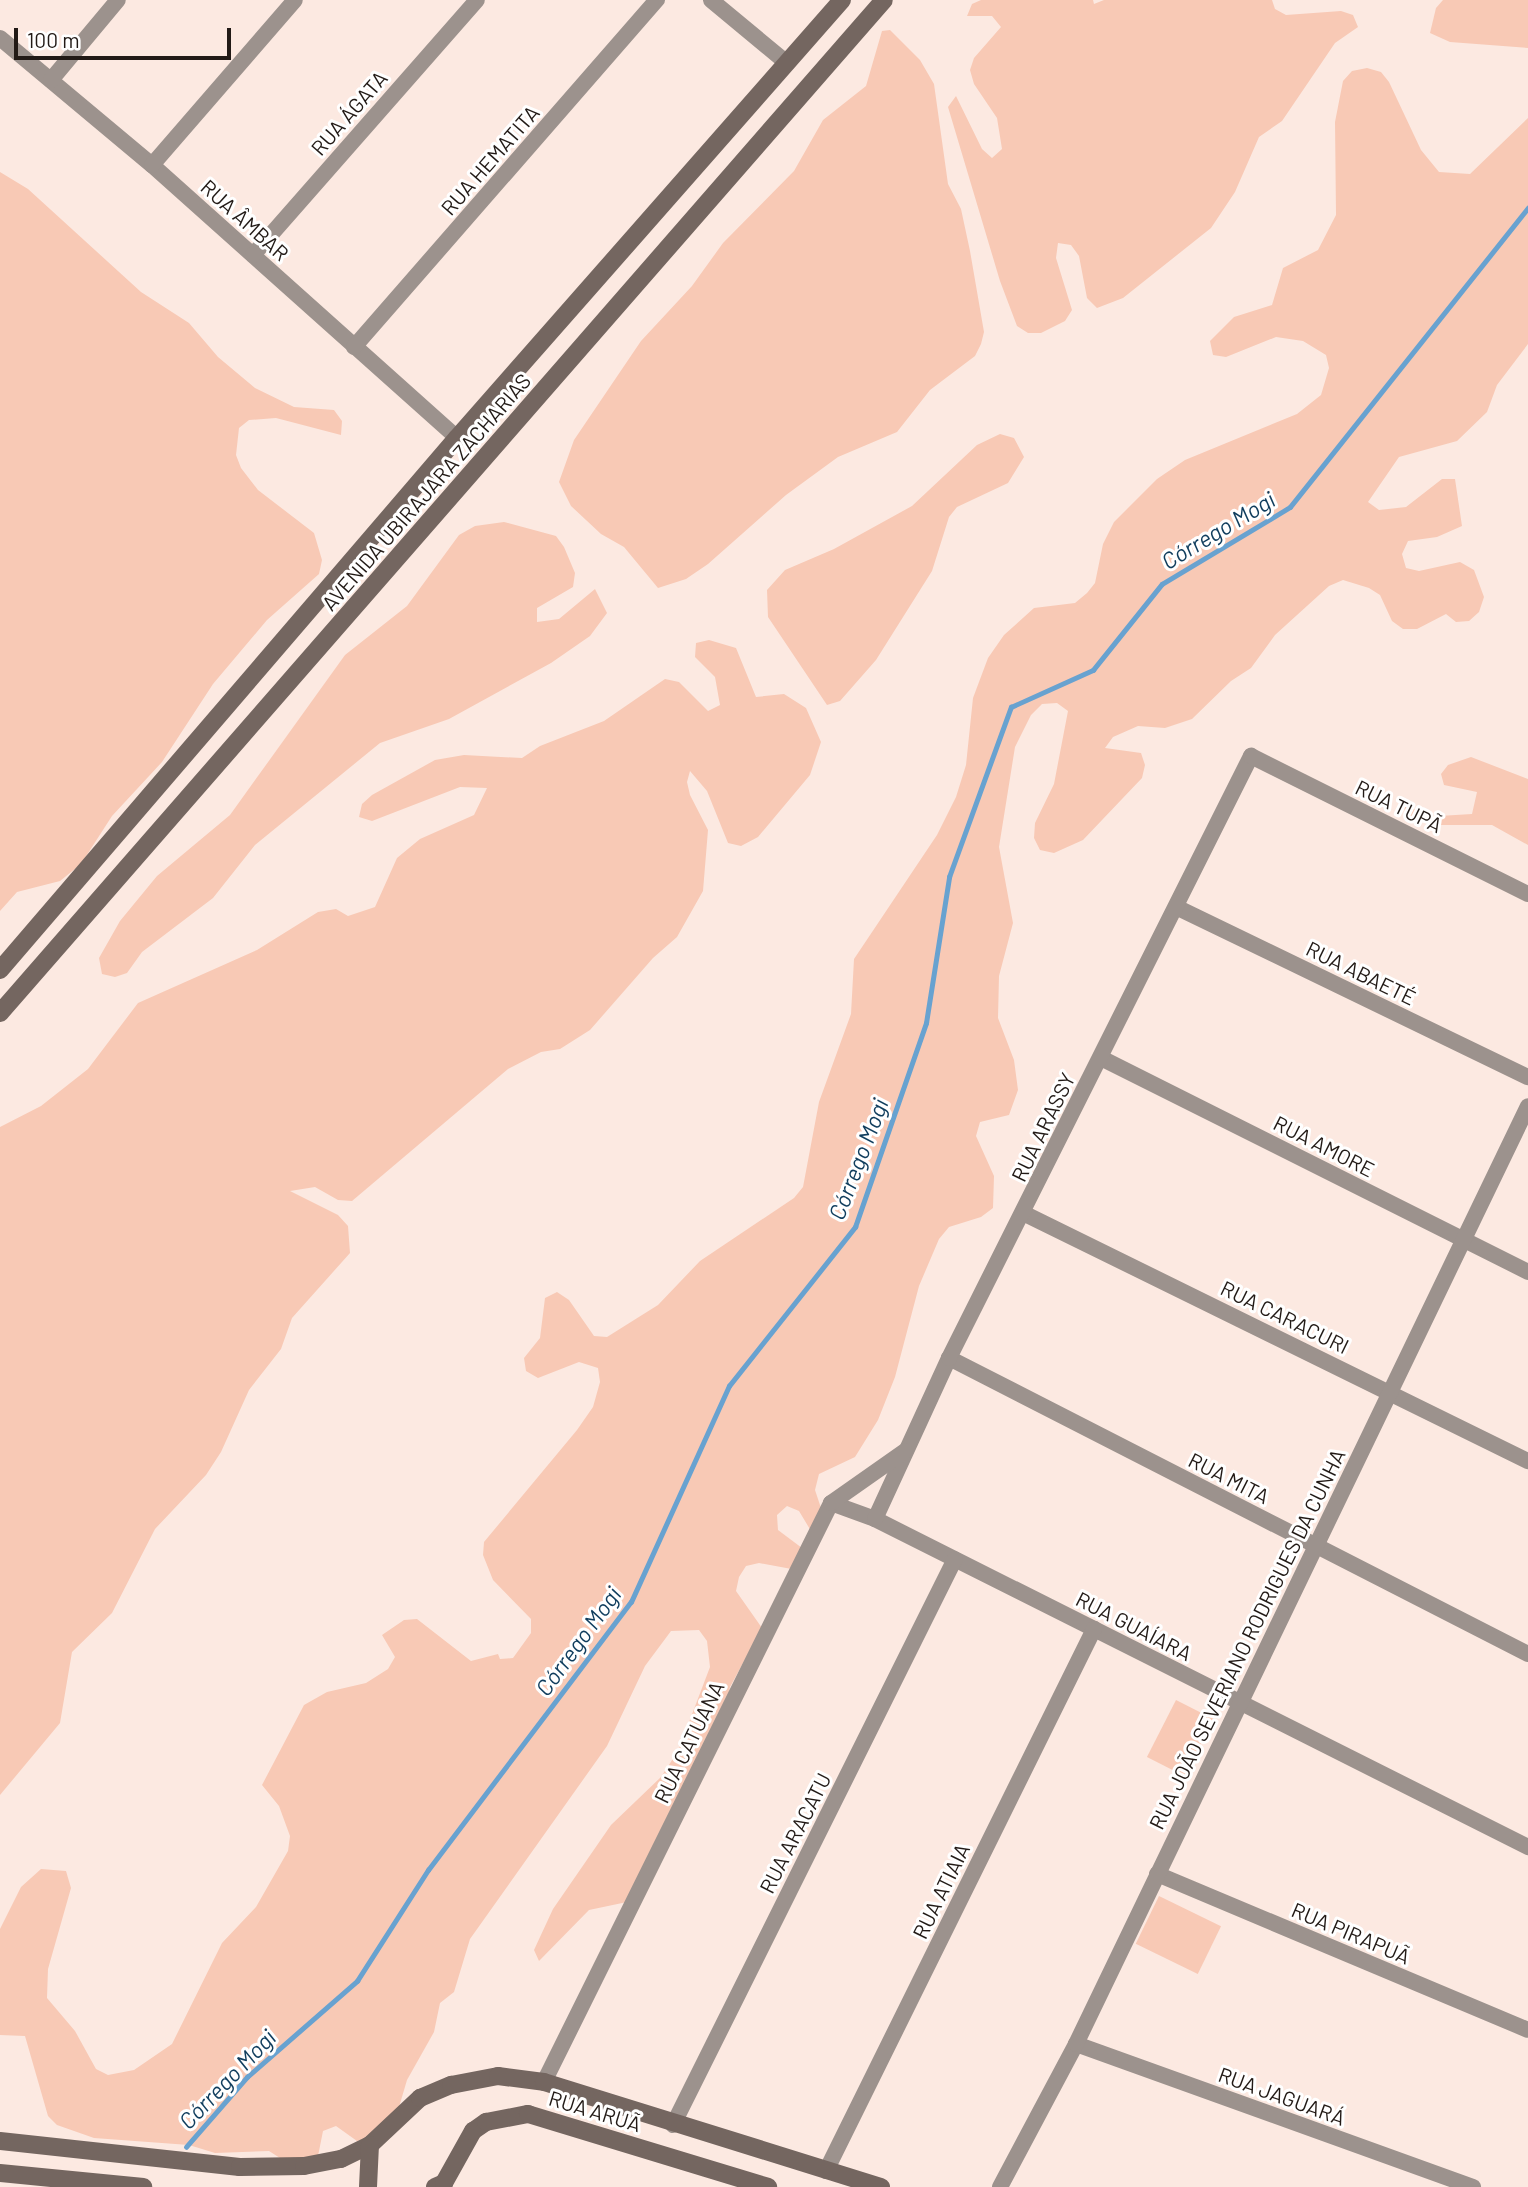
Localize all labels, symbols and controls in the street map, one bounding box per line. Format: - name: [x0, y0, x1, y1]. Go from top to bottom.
- scale bar: [18, 14, 234, 58]
- text: 100 m: [27, 27, 80, 52]
- street label: RUA ÁGATA: [306, 66, 392, 160]
- street label: RUA HEMATITA: [436, 100, 544, 220]
- street label: RUA ÂMBAR: [196, 174, 294, 266]
- street label: AVENIDA UBIRAJARA ZACHARIAS: [316, 368, 536, 616]
- water label: Córrego Mogi: [1156, 485, 1280, 575]
- street label: RUA TUPÃ: [1351, 774, 1447, 838]
- street label: RUA ABAETÉ: [1302, 936, 1420, 1010]
- street label: RUA ARASSY: [1006, 1069, 1080, 1185]
- water label: Córrego Mogi: [822, 1094, 894, 1224]
- street label: RUA AMORE: [1269, 1110, 1379, 1182]
- street label: RUA CARACURI: [1217, 1275, 1353, 1359]
- street label: RUA JOÃO SEVERIANO RODRIGUES DA CUNHA: [1144, 1445, 1350, 1833]
- street label: RUA MITA: [1184, 1447, 1274, 1509]
- water label: Córrego Mogi: [529, 1581, 627, 1701]
- street label: RUA GUAÍARA: [1072, 1586, 1196, 1666]
- street label: RUA CATUANA: [649, 1677, 729, 1807]
- street label: RUA ARACATU: [754, 1769, 836, 1897]
- street label: RUA ATIAIA: [907, 1839, 975, 1943]
- street label: RUA PIRAPUÃ: [1288, 1897, 1414, 1969]
- water label: Córrego Mogi: [173, 2023, 281, 2135]
- street label: RUA JAGUARÁ: [1215, 2061, 1349, 2131]
- street label: RUA ARUÃ: [546, 2085, 644, 2137]

